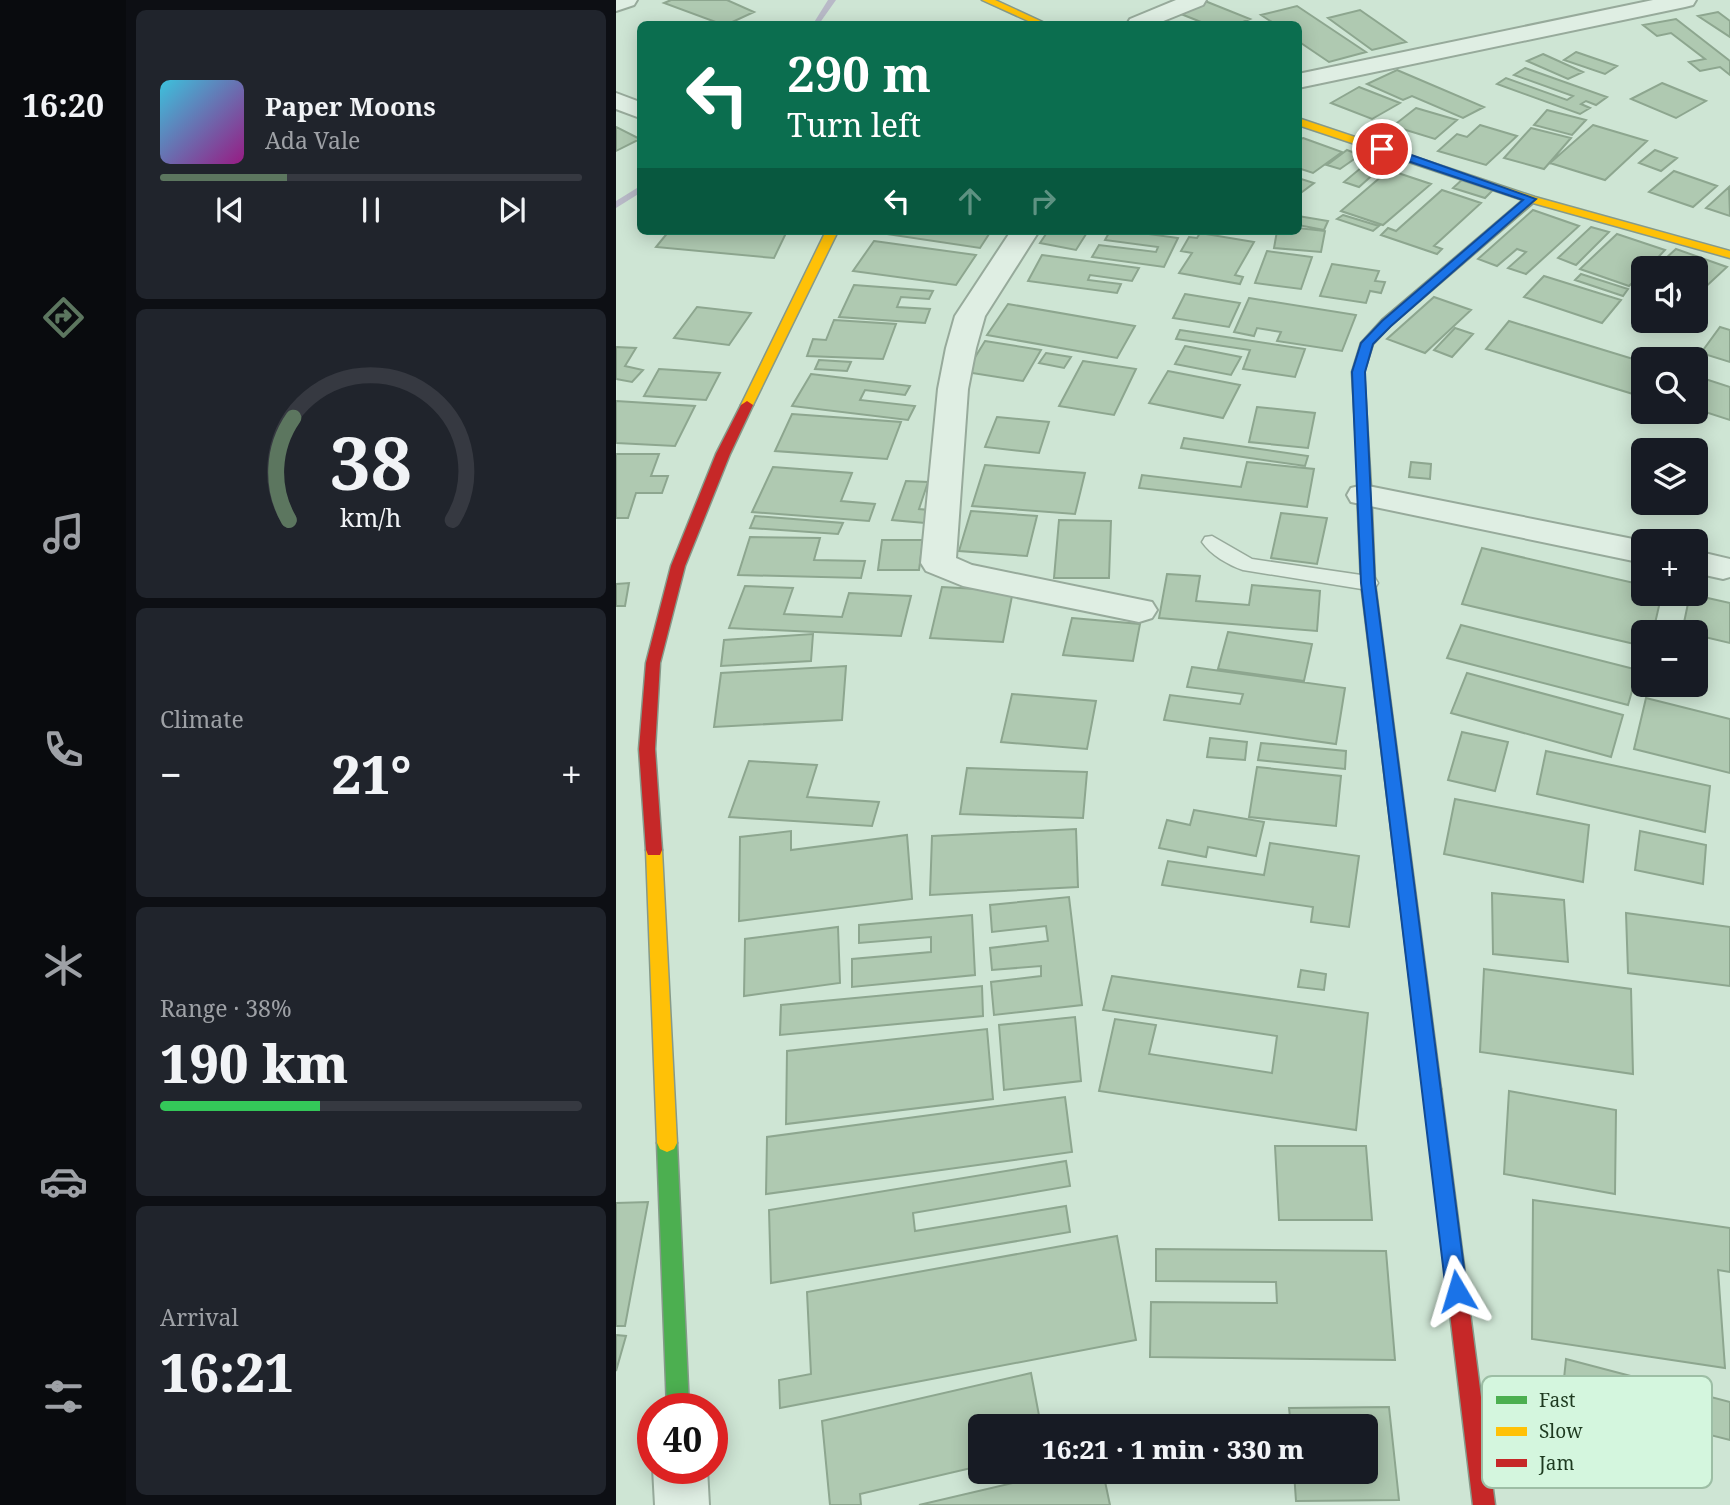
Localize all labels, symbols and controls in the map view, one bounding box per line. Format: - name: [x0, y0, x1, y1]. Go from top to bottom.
- text: 290 m: [787, 40, 931, 106]
- icon: left: [672, 49, 763, 140]
- text: 16:20: [22, 83, 104, 126]
- text: Paper Moons: [265, 88, 436, 124]
- text: Turn left: [787, 103, 921, 146]
- pin: [1352, 119, 1412, 179]
- text: Ada Vale: [265, 124, 360, 156]
- icon: arrive: [1363, 130, 1401, 168]
- icon: left: [878, 182, 916, 220]
- icon: ahead: [951, 182, 989, 220]
- icon: right: [1024, 182, 1062, 220]
- icon: previous: [211, 191, 249, 229]
- icon: pause: [352, 191, 390, 229]
- icon: next: [493, 191, 531, 229]
- map controls: [1631, 256, 1708, 697]
- button: sound: [1631, 256, 1708, 333]
- icon: directions: [39, 293, 88, 342]
- button: search: [1631, 347, 1708, 424]
- text: 38: [330, 412, 412, 511]
- button: layers: [1631, 438, 1708, 515]
- text: km/h: [340, 499, 402, 533]
- icon: music: [39, 509, 88, 558]
- button: +: [1631, 529, 1708, 606]
- button: −: [1631, 620, 1708, 697]
- text: Climate: [160, 703, 244, 735]
- icon: phone: [39, 725, 88, 774]
- text: 21°: [331, 738, 411, 809]
- text: −: [160, 748, 182, 800]
- text: +: [561, 748, 582, 800]
- icon: climate: [39, 941, 88, 990]
- text: Range · 38%: [160, 992, 292, 1024]
- text: 190 km: [160, 1027, 348, 1098]
- icon: car: [39, 1157, 88, 1206]
- position arrow: [1420, 1254, 1494, 1328]
- text: Arrival: [160, 1301, 239, 1333]
- text: 16:21: [160, 1336, 294, 1407]
- icon: filters: [39, 1372, 88, 1421]
- legend: [1482, 1376, 1712, 1488]
- text: Fast: [1539, 1387, 1576, 1413]
- speed limit sign: 40: [637, 1393, 728, 1484]
- text: Slow: [1539, 1418, 1583, 1444]
- text: 16:21 · 1 min · 330 m: [1042, 1431, 1304, 1467]
- text: Jam: [1538, 1450, 1574, 1476]

